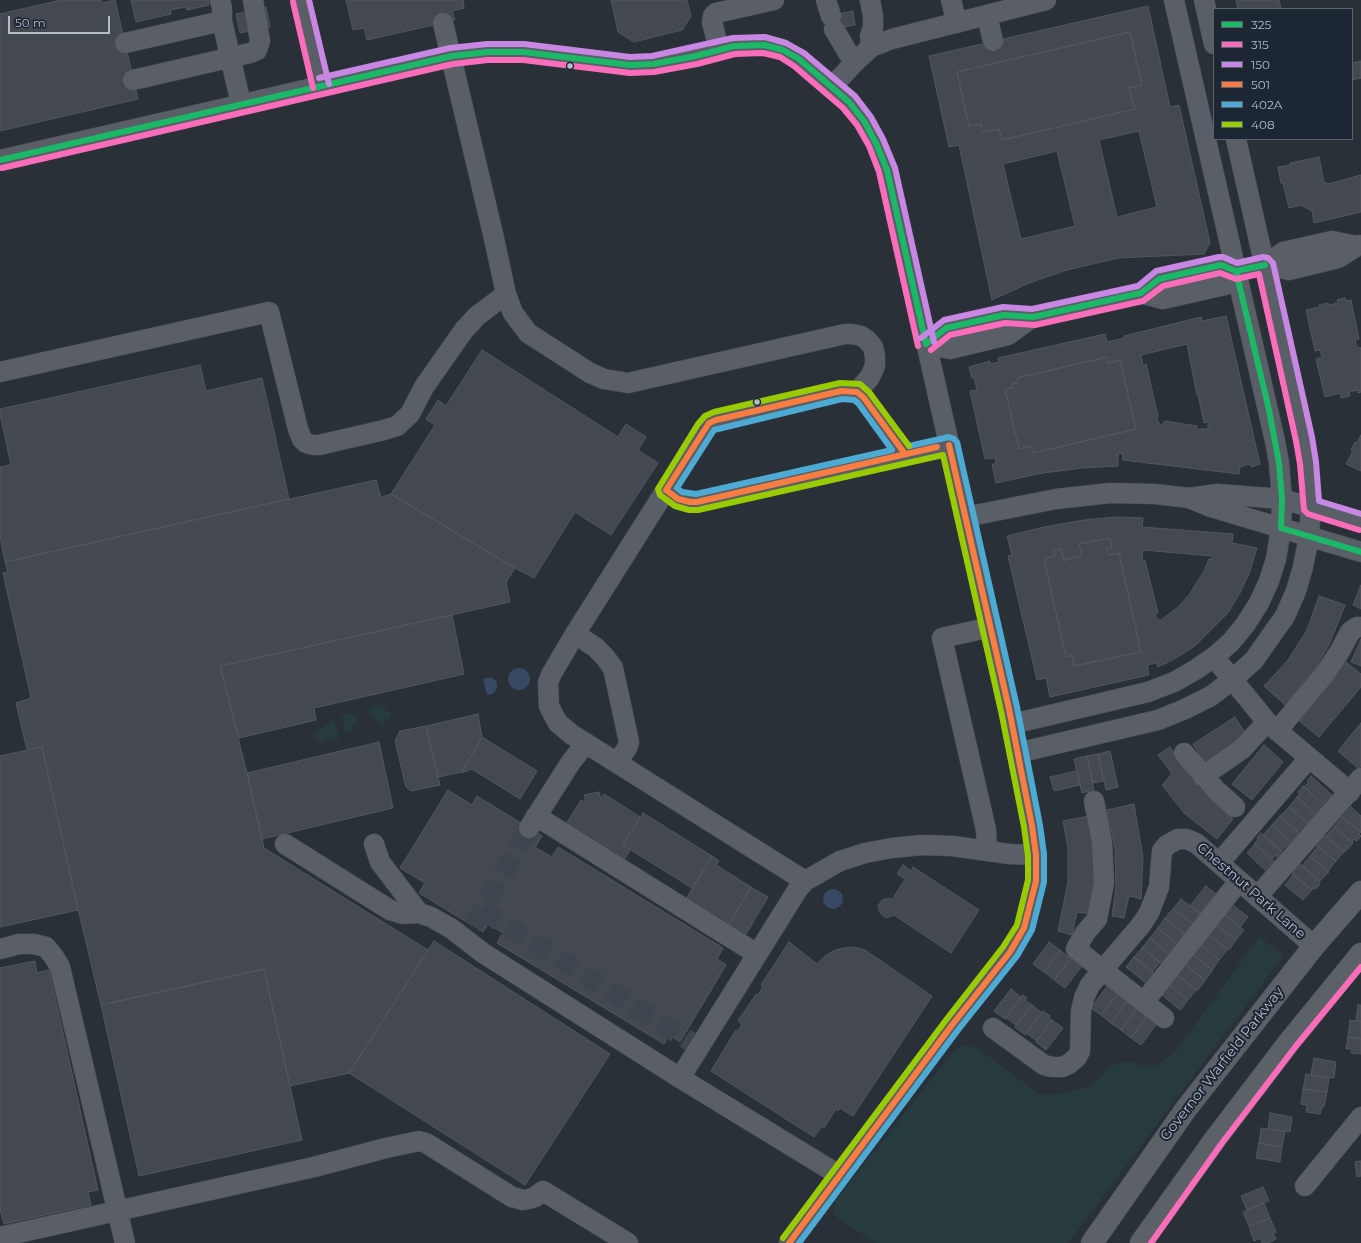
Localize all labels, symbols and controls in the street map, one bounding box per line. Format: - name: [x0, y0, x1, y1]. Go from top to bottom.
- scale bar: [10, 8, 112, 34]
- legend: [1213, 8, 1353, 140]
- text: 50 m: [15, 15, 46, 30]
- text: 325: [1251, 17, 1271, 32]
- text: 315: [1251, 37, 1269, 52]
- text: 150: [1251, 57, 1270, 72]
- unlabelled marker: [565, 61, 575, 71]
- text: 501: [1251, 77, 1270, 92]
- text: 402A: [1251, 97, 1282, 112]
- text: 408: [1251, 117, 1275, 132]
- unlabelled marker: [752, 397, 762, 407]
- street label: Chestnut Park Lane: [1193, 839, 1309, 943]
- street label: Governor Warfield Parkway: [1157, 984, 1287, 1144]

